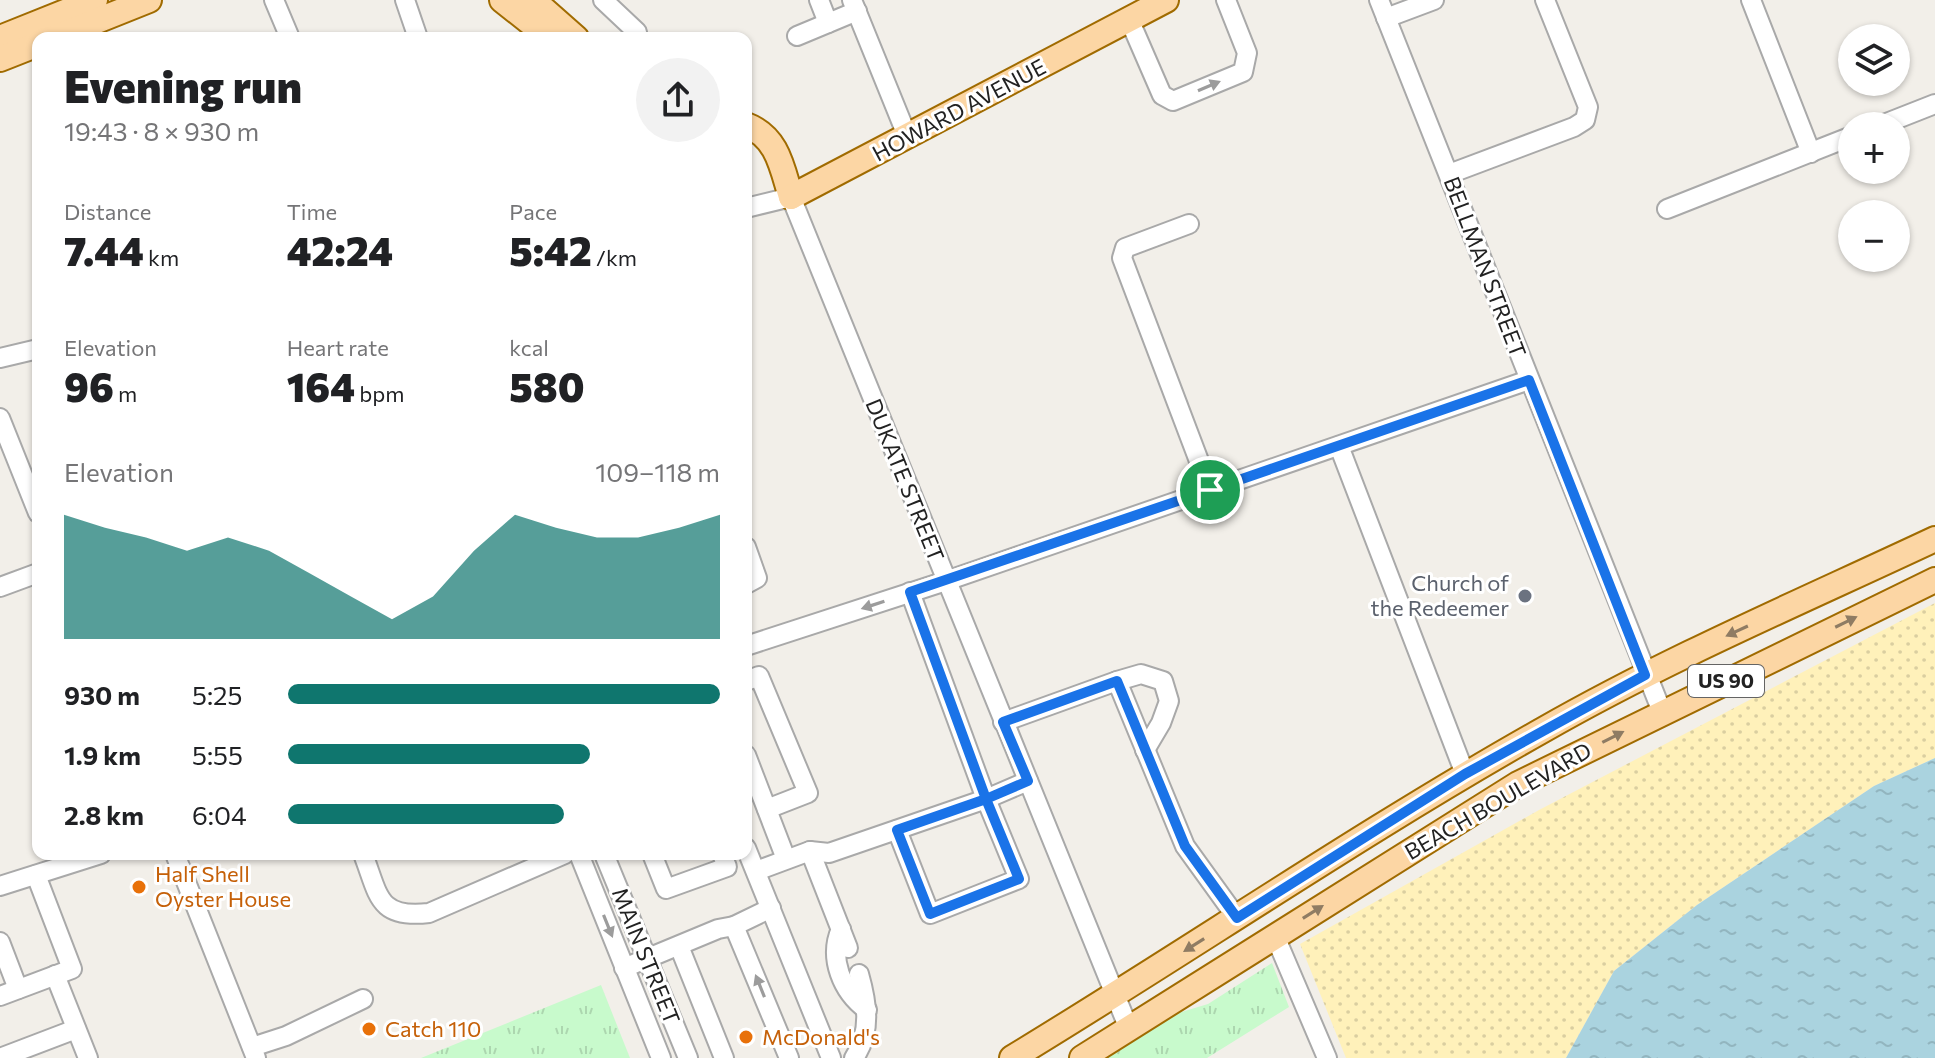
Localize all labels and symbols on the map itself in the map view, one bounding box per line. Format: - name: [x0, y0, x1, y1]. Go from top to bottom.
- street label: HOWARD AVENUE: [867, 52, 1050, 167]
- one-way arrow: [1197, 80, 1221, 93]
- street label: BELLMAN STREET: [1439, 173, 1532, 361]
- street label: DUKATE STREET: [860, 394, 950, 565]
- pin: [1176, 456, 1244, 524]
- place label: Church of the Redeemer: [1370, 569, 1509, 621]
- marker: Church of the Redeemer: [1516, 587, 1534, 605]
- one-way arrow: [860, 599, 884, 611]
- one-way arrow: [1835, 615, 1858, 629]
- one-way arrow: [1726, 624, 1749, 638]
- road number: US 90: [1688, 665, 1764, 697]
- one-way arrow: [1601, 730, 1624, 743]
- street label: BEACH BOULEVARD: [1400, 736, 1596, 865]
- place label: Half Shell Oyster House: [155, 860, 291, 912]
- marker: Half Shell Oyster House: [130, 878, 148, 896]
- street label: MAIN STREET: [607, 884, 686, 1028]
- one-way arrow: [1302, 905, 1324, 919]
- one-way arrow: [601, 914, 614, 938]
- one-way arrow: [1183, 938, 1205, 952]
- one-way arrow: [753, 974, 766, 998]
- place label: Catch 110: [385, 1015, 481, 1042]
- marker: Catch 110: [360, 1020, 378, 1038]
- place label: McDonald's: [762, 1023, 880, 1050]
- marker: McDonald's: [737, 1028, 755, 1046]

